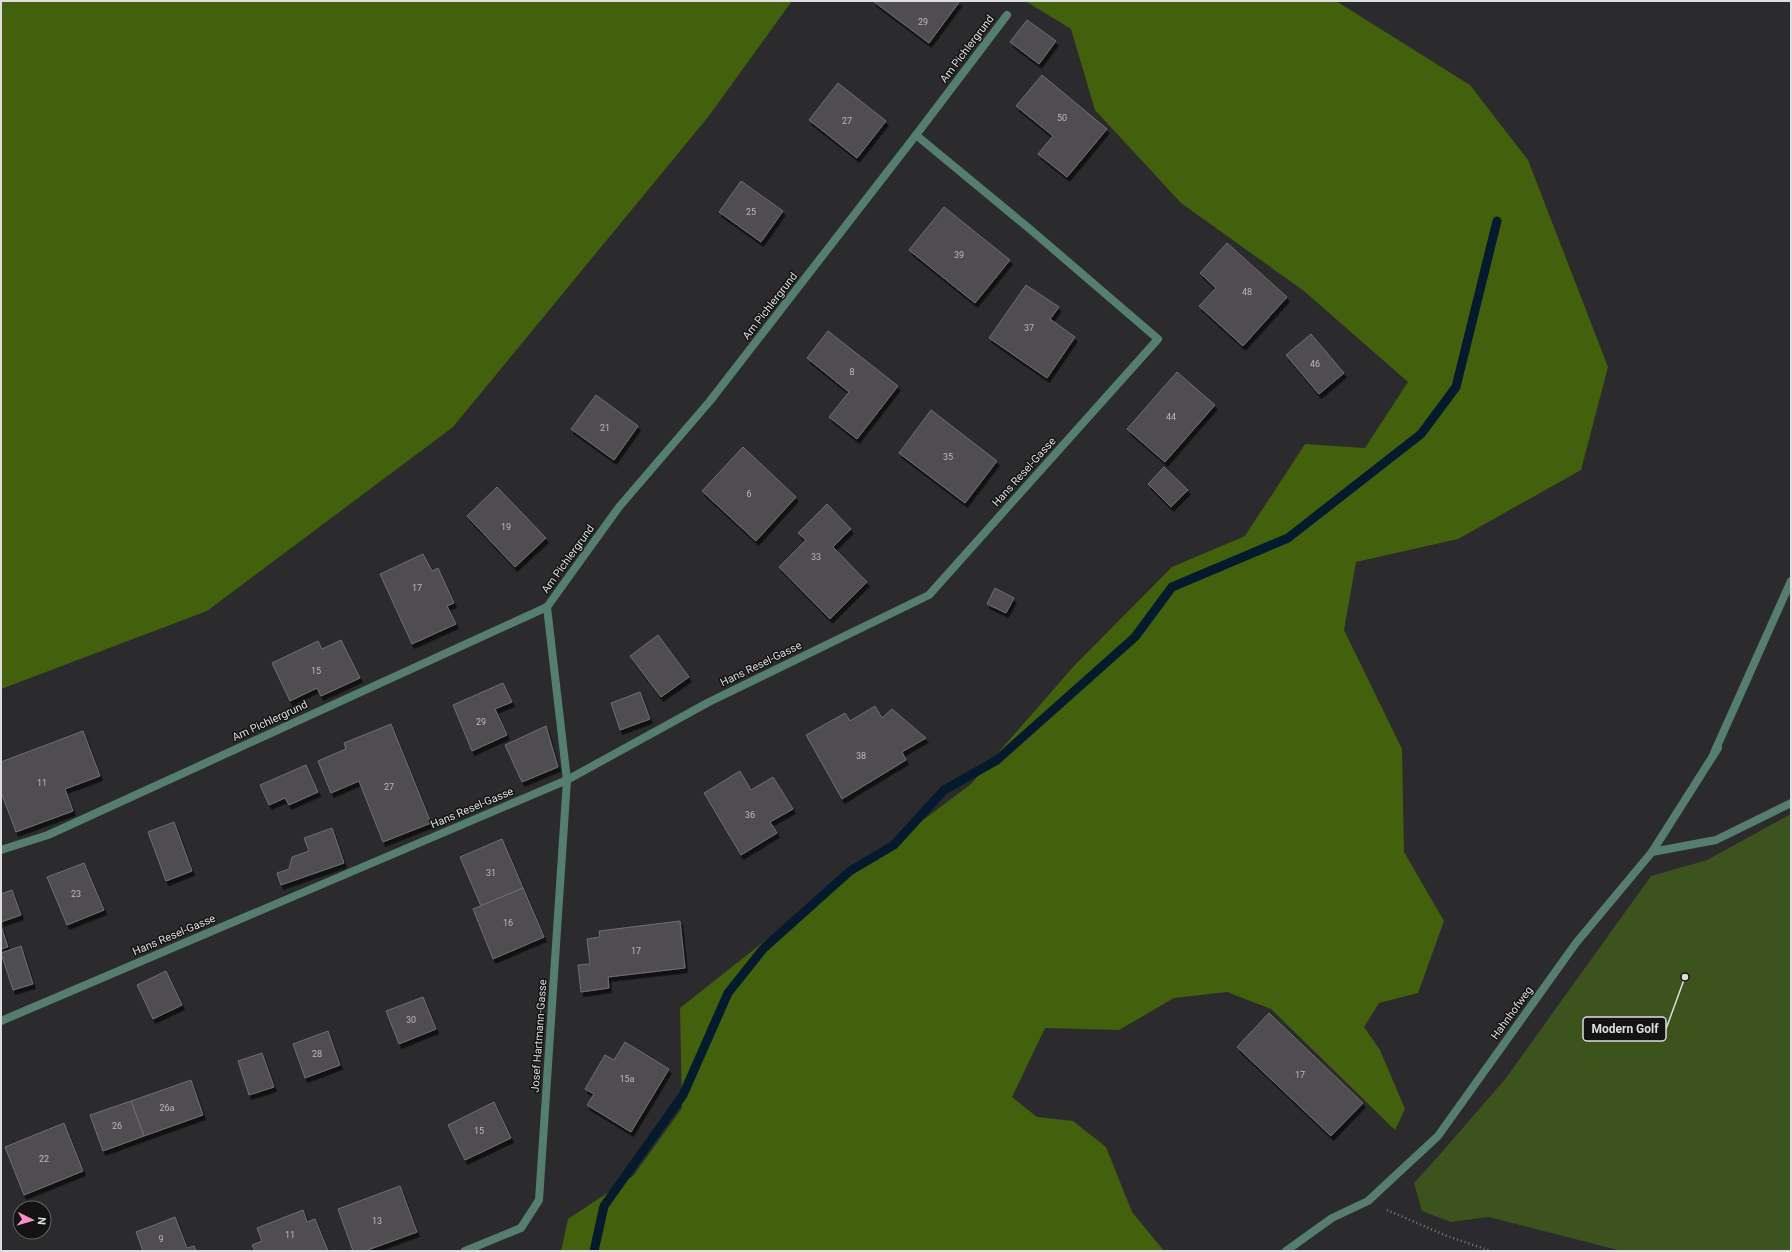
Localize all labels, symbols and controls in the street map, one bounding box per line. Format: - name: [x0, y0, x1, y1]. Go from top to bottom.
- street label: Am Pichlergrund: [937, 13, 997, 85]
- house number: 29: [918, 17, 928, 27]
- house number: 50: [1057, 113, 1067, 123]
- house number: 27: [842, 116, 852, 126]
- house number: 25: [746, 207, 756, 217]
- house number: 39: [954, 250, 964, 260]
- street label: Am Pichlergrund: [740, 270, 800, 342]
- house number: 48: [1242, 287, 1252, 297]
- house number: 37: [1024, 323, 1034, 333]
- house number: 46: [1310, 359, 1320, 369]
- house number: 8: [849, 367, 855, 377]
- house number: 44: [1166, 412, 1176, 422]
- house number: 21: [600, 423, 610, 433]
- street label: Hans Resel-Gasse: [989, 435, 1059, 509]
- house number: 35: [943, 452, 953, 462]
- house number: 6: [746, 489, 752, 499]
- house number: 19: [501, 522, 511, 532]
- street label: Am Pichlergrund: [539, 522, 597, 596]
- house number: 33: [811, 552, 821, 562]
- house number: 17: [412, 583, 422, 593]
- street label: Hans Resel-Gasse: [718, 639, 804, 689]
- house number: 15: [311, 666, 321, 676]
- street label: Am Pichlergrund: [230, 698, 310, 744]
- house number: 29: [476, 717, 486, 727]
- house number: 38: [856, 751, 866, 761]
- house number: 11: [37, 778, 47, 788]
- house number: 27: [384, 782, 394, 792]
- street label: Hans Resel-Gasse: [429, 785, 516, 831]
- house number: 36: [745, 810, 755, 820]
- house number: 31: [486, 868, 496, 878]
- house number: 23: [71, 889, 81, 899]
- street label: Hans Resel-Gasse: [131, 912, 218, 958]
- house number: 16: [503, 918, 513, 928]
- house number: 17: [631, 946, 641, 956]
- street label: Josef Hartmann-Gasse: [529, 979, 549, 1093]
- street label: Hahnhofweg: [1488, 984, 1536, 1042]
- house number: 30: [406, 1015, 416, 1025]
- callout: Modern Golf: [1583, 1017, 1666, 1041]
- text: Modern Golf: [1591, 1022, 1659, 1036]
- house number: 28: [312, 1049, 322, 1059]
- house number: 17: [1295, 1070, 1305, 1080]
- house number: 15a: [619, 1074, 635, 1084]
- house number: 26a: [159, 1103, 175, 1113]
- house number: 26: [112, 1121, 122, 1131]
- house number: 15: [474, 1126, 484, 1136]
- house number: 22: [39, 1154, 49, 1164]
- north arrow: [12, 1200, 52, 1240]
- text: N: [35, 1216, 48, 1225]
- house number: 13: [372, 1216, 382, 1226]
- house number: 11: [285, 1230, 295, 1240]
- house number: 9: [158, 1234, 164, 1244]

